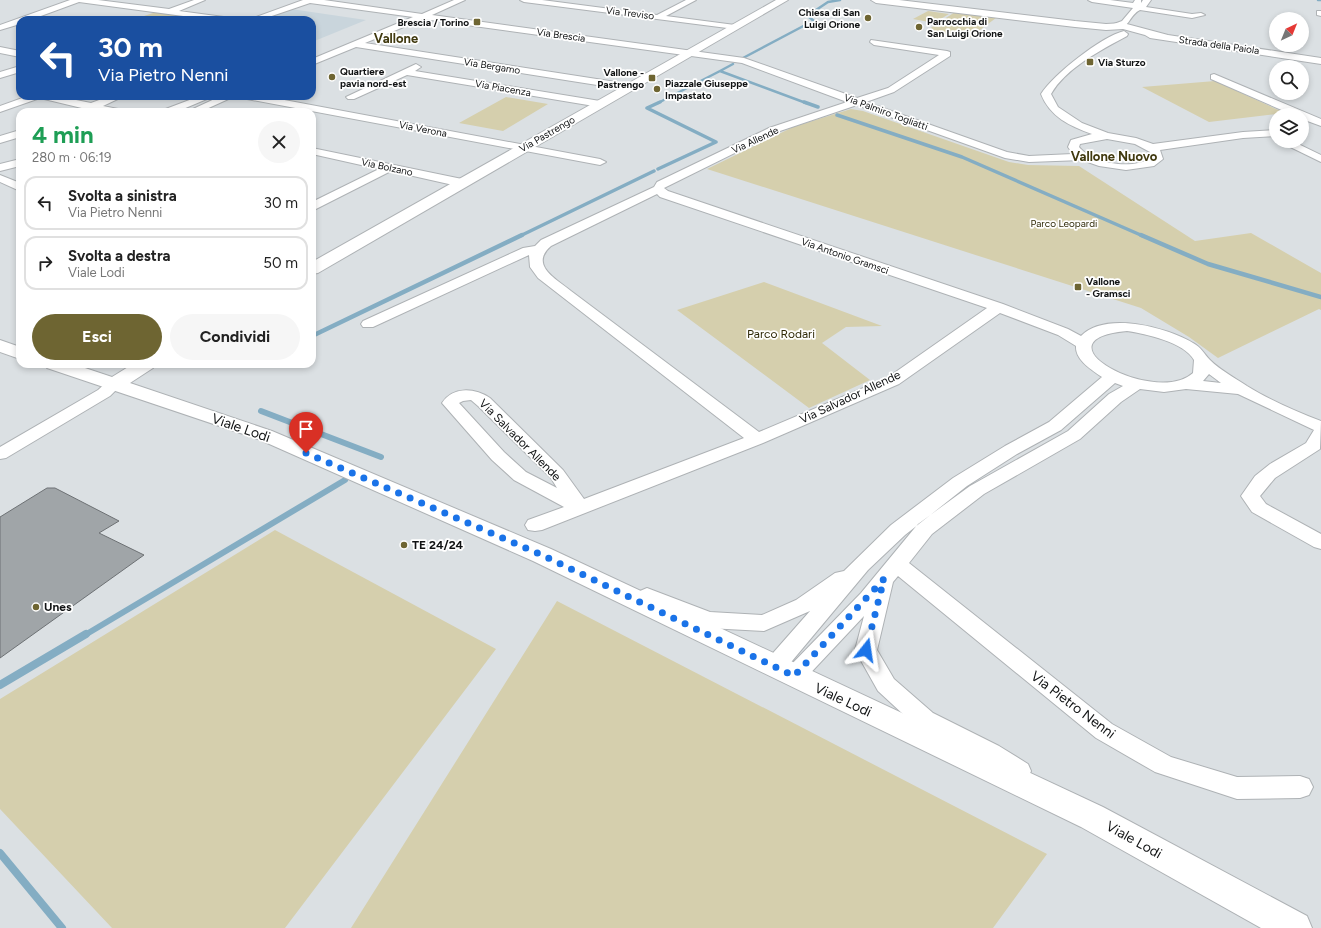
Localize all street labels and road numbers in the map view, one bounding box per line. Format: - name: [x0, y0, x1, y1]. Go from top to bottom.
- street label: Via Treviso: [605, 4, 655, 22]
- street label: Via Brescia: [536, 25, 586, 45]
- street label: Strada della Paiola: [1178, 33, 1260, 57]
- street label: Via Bergamo: [463, 55, 521, 77]
- street label: Via Piacenza: [474, 77, 532, 99]
- street label: Via Palmiro Togliatti: [842, 91, 930, 133]
- street label: Via Pastrengo: [517, 113, 577, 155]
- street label: Via Verona: [398, 118, 448, 140]
- street label: Via Allende: [729, 123, 781, 157]
- street label: Via Bolzano: [360, 155, 414, 179]
- street label: Via Antonio Gramsci: [799, 235, 891, 277]
- street label: Via Salvador Allende: [797, 367, 903, 427]
- street label: Via Salvador Allende: [476, 396, 564, 484]
- street label: Viale Lodi: [209, 410, 273, 446]
- street label: Via Pietro Nenni: [1027, 668, 1119, 742]
- street label: Viale Lodi: [812, 679, 874, 721]
- street label: Viale Lodi: [1103, 818, 1165, 862]

